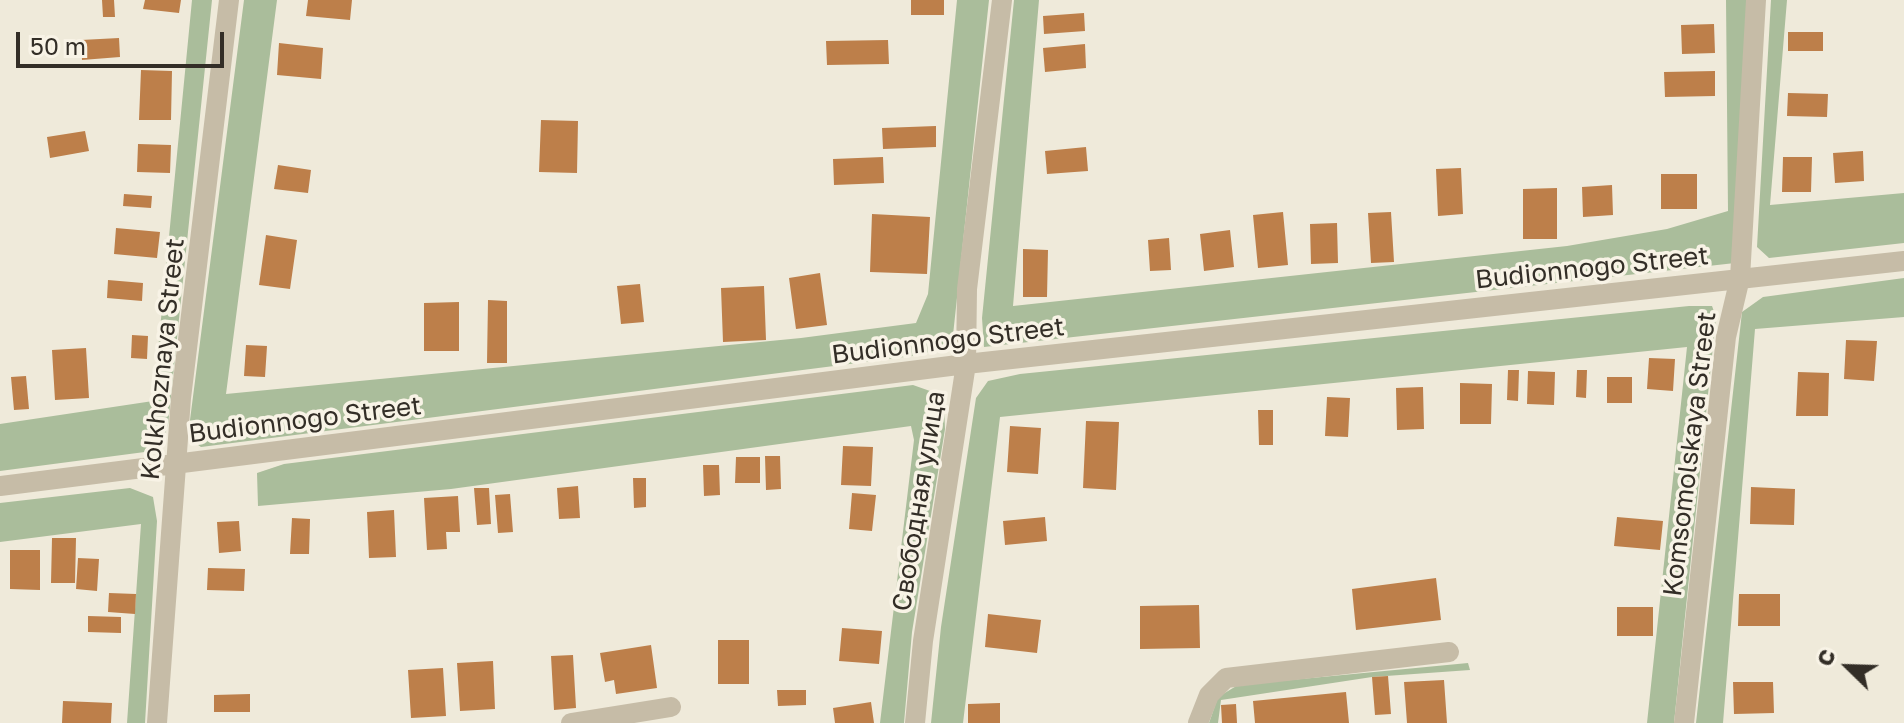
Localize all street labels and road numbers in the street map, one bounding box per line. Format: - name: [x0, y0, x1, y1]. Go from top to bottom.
- street label: Kolkhoznaya Street: [135, 237, 191, 481]
- street label: Budionnogo Street: [1474, 240, 1710, 296]
- street label: Komsomolskaya Street: [1657, 310, 1723, 598]
- street label: Budionnogo Street: [830, 311, 1066, 371]
- street label: Свободная улица: [886, 389, 952, 613]
- street label: Budionnogo Street: [187, 390, 423, 450]

